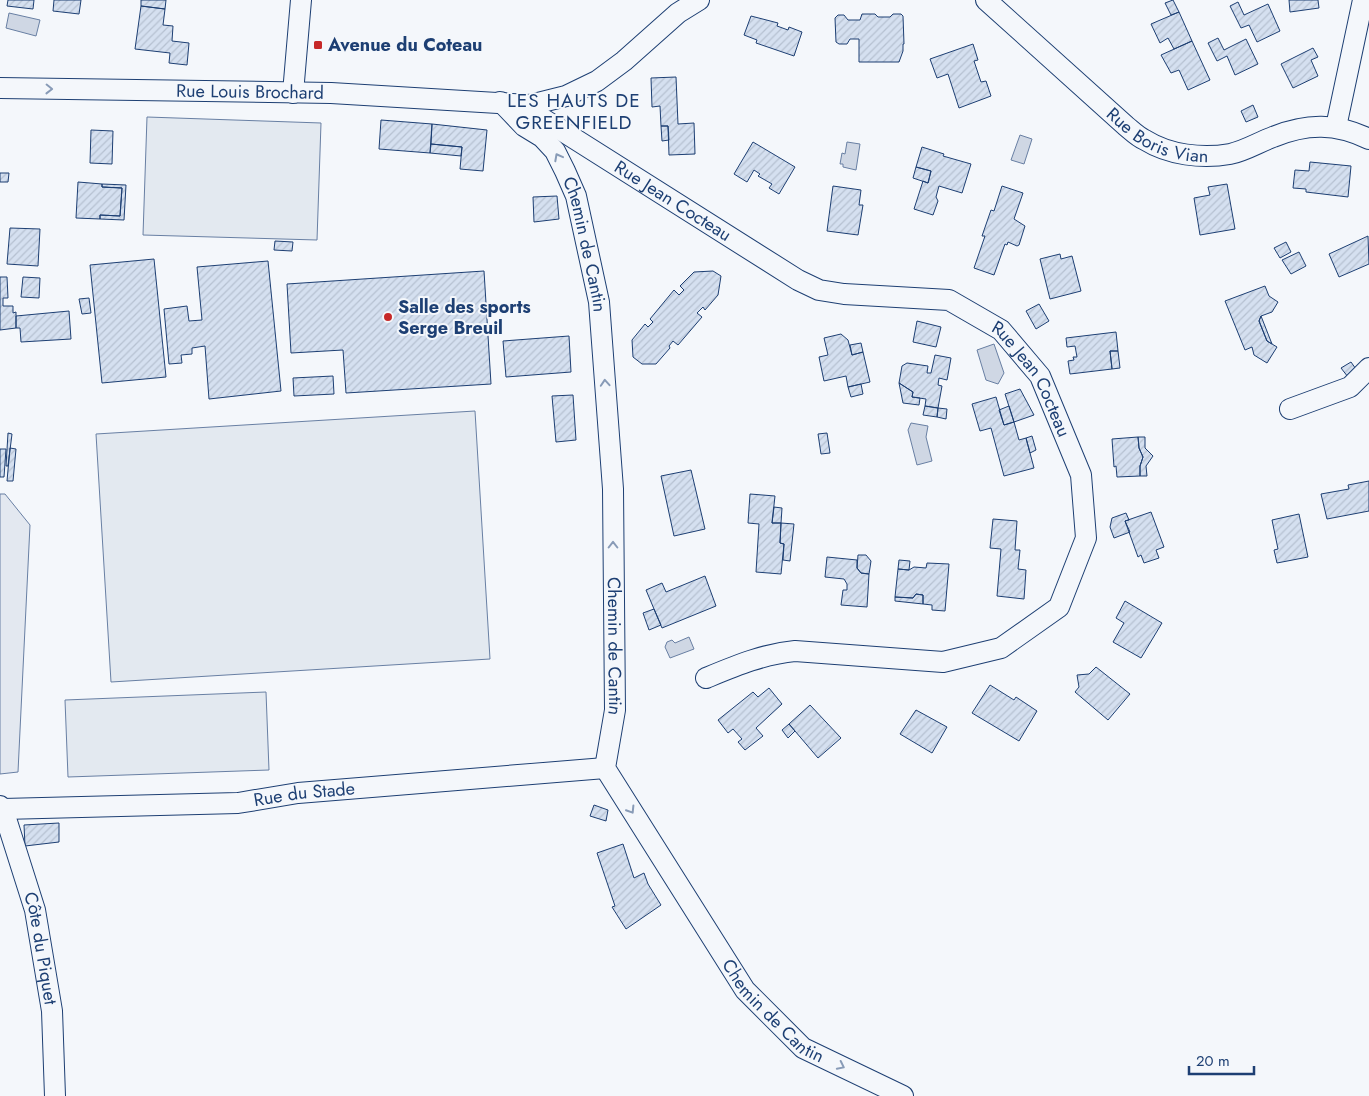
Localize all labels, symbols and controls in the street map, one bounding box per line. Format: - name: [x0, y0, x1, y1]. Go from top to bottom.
- place label: Avenue du Coteau: [327, 32, 482, 58]
- marker: Avenue du Coteau: [312, 39, 324, 51]
- street label: Rue Louis Brochard: [176, 78, 324, 106]
- one-way arrow: [45, 84, 53, 94]
- district label: LES HAUTS DE GREENFIELD: [507, 87, 641, 136]
- street label: Rue Boris Vian: [1101, 101, 1209, 169]
- one-way arrow: [554, 154, 564, 163]
- street label: Rue Jean Cocteau: [609, 154, 736, 248]
- street label: Chemin de Cantin: [556, 172, 613, 313]
- place label: Salle des sports Serge Breuil: [398, 294, 531, 341]
- marker: Salle des sports Serge Breuil: [382, 311, 394, 323]
- street label: Rue Jean Cocteau: [987, 314, 1077, 441]
- one-way arrow: [600, 379, 611, 387]
- one-way arrow: [608, 541, 618, 549]
- street label: Chemin de Cantin: [601, 577, 628, 718]
- street label: Rue du Stade: [252, 775, 356, 813]
- one-way arrow: [625, 804, 635, 813]
- street label: Côte du Piquet: [17, 889, 64, 1007]
- street label: Chemin de Cantin: [716, 954, 829, 1069]
- scale bar: [1189, 1044, 1254, 1076]
- text: 20 m: [1196, 1050, 1230, 1072]
- one-way arrow: [836, 1060, 845, 1071]

